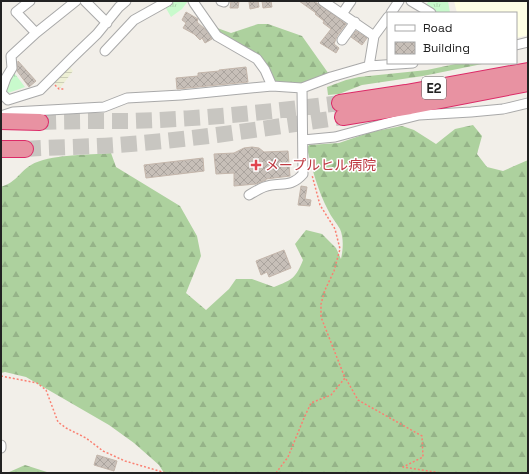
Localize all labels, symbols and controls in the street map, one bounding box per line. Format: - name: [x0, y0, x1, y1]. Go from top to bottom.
- legend: [387, 12, 517, 64]
- text: Road: [423, 20, 452, 36]
- text: Building: [423, 40, 470, 56]
- road number: E2: [422, 77, 446, 99]
- place label: メープルヒル病院: [265, 156, 376, 174]
- marker: メープルヒル病院: [250, 159, 262, 171]

